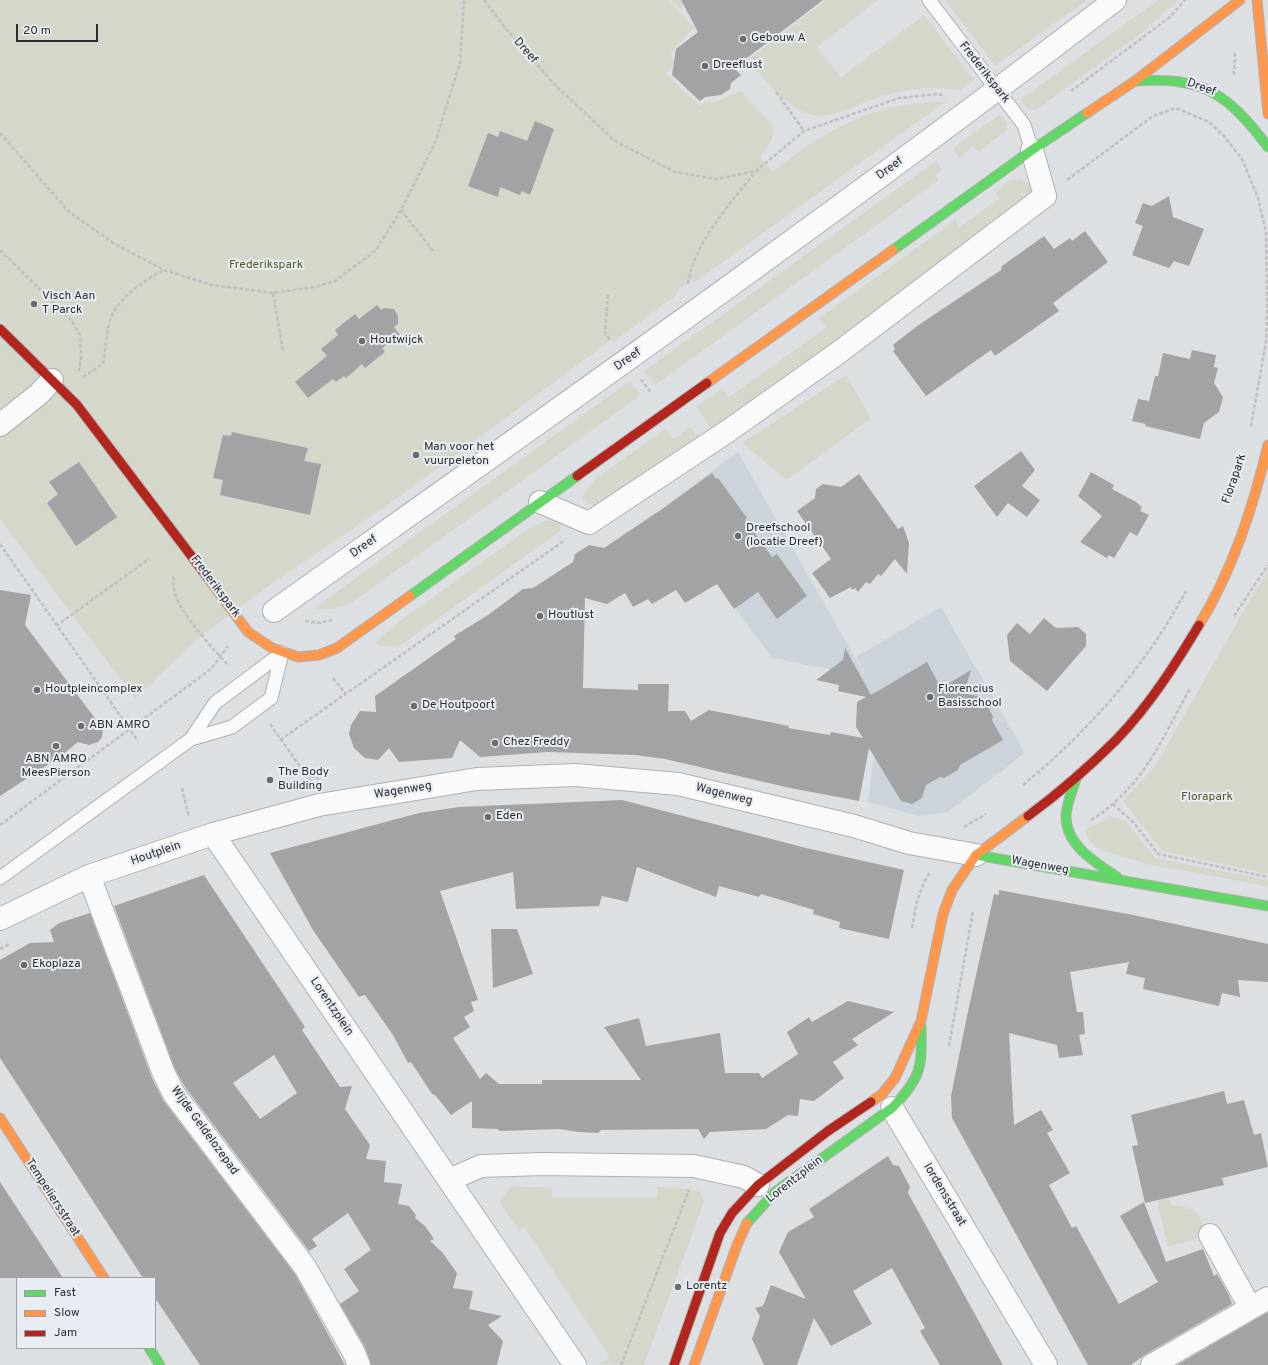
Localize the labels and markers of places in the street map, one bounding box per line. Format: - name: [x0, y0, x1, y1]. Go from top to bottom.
- place label: Gebouw A: [751, 32, 806, 46]
- marker: Gebouw A: [738, 34, 748, 44]
- place label: Dreeflust: [713, 59, 762, 73]
- marker: Dreeflust: [700, 61, 710, 71]
- place label: Visch Aan T Parck: [42, 290, 95, 318]
- marker: Visch Aan T Parck: [29, 299, 39, 309]
- place label: Houtwijck: [370, 334, 424, 348]
- marker: Houtwijck: [357, 336, 367, 346]
- place label: Man voor het vuurpeleton: [424, 441, 494, 469]
- marker: Man voor het vuurpeleton: [411, 450, 421, 460]
- place label: Dreefschool (locatie Dreef): [746, 522, 822, 550]
- marker: Dreefschool (locatie Dreef): [733, 531, 743, 541]
- place label: Houtlust: [548, 609, 594, 623]
- marker: Houtlust: [535, 611, 545, 621]
- place label: Houtpleincomplex: [45, 683, 143, 697]
- place label: Florencius Basisschool: [938, 683, 1002, 711]
- marker: Houtpleincomplex: [32, 685, 42, 695]
- marker: Florencius Basisschool: [925, 692, 935, 702]
- place label: De Houtpoort: [422, 699, 495, 713]
- marker: De Houtpoort: [409, 701, 419, 711]
- place label: ABN AMRO: [89, 719, 150, 733]
- marker: ABN AMRO: [76, 721, 86, 731]
- place label: Chez Freddy: [503, 736, 570, 750]
- marker: Chez Freddy: [490, 738, 500, 748]
- marker: ABN AMRO MeesPierson: [51, 741, 61, 751]
- place label: ABN AMRO MeesPierson: [22, 753, 90, 781]
- place label: The Body Building: [278, 766, 329, 794]
- marker: The Body Building: [265, 775, 275, 785]
- place label: Eden: [496, 810, 523, 824]
- marker: Eden: [483, 812, 493, 822]
- place label: Ekoplaza: [32, 958, 80, 972]
- marker: Ekoplaza: [19, 960, 29, 970]
- place label: Lorentz: [686, 1280, 727, 1294]
- marker: Lorentz: [673, 1282, 683, 1292]

